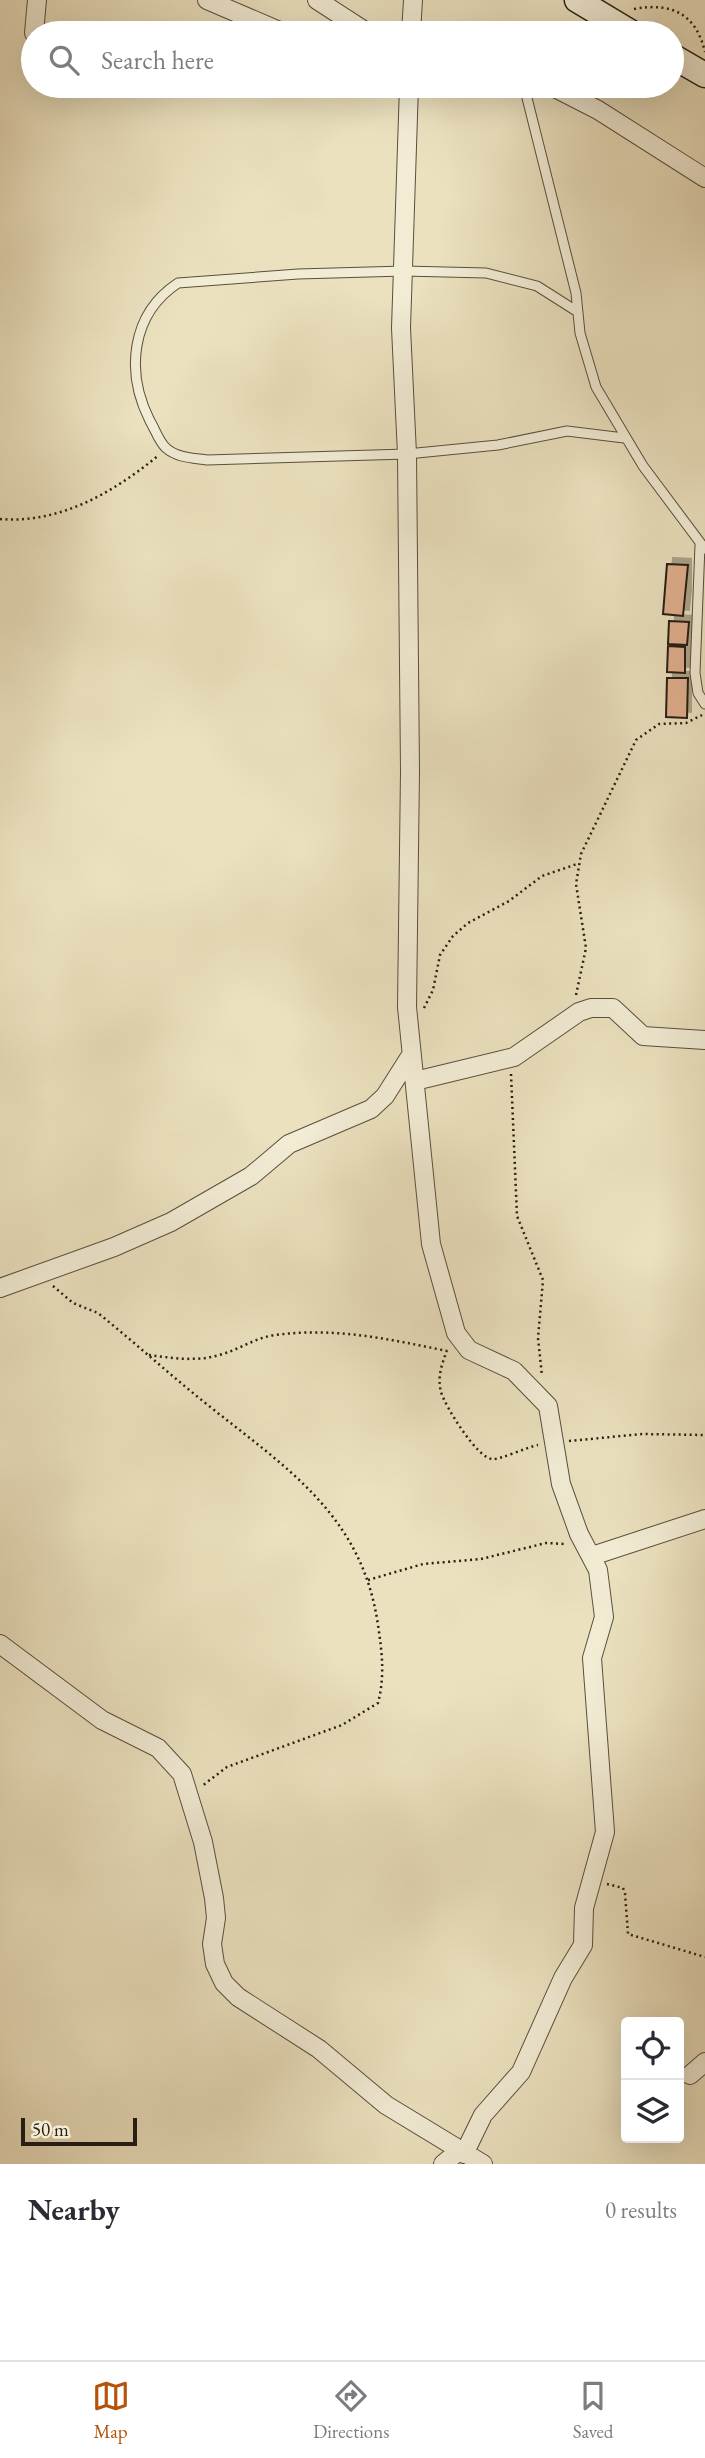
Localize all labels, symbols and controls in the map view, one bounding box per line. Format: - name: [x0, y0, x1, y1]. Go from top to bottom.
- search box: [21, 21, 684, 98]
- icon: search: [45, 41, 83, 79]
- text: Search here: [101, 43, 214, 77]
- map controls: [621, 2017, 684, 2143]
- button: locate: [621, 2017, 684, 2080]
- button: layers: [621, 2080, 684, 2143]
- scale bar: [21, 2115, 136, 2147]
- text: 50 m: [32, 2117, 69, 2142]
- text: Nearby: [28, 2190, 120, 2229]
- text: 0 results: [605, 2195, 677, 2225]
- tab: Map: [92, 2377, 130, 2444]
- tab: Directions: [313, 2377, 389, 2444]
- tab: Saved: [573, 2377, 613, 2444]

